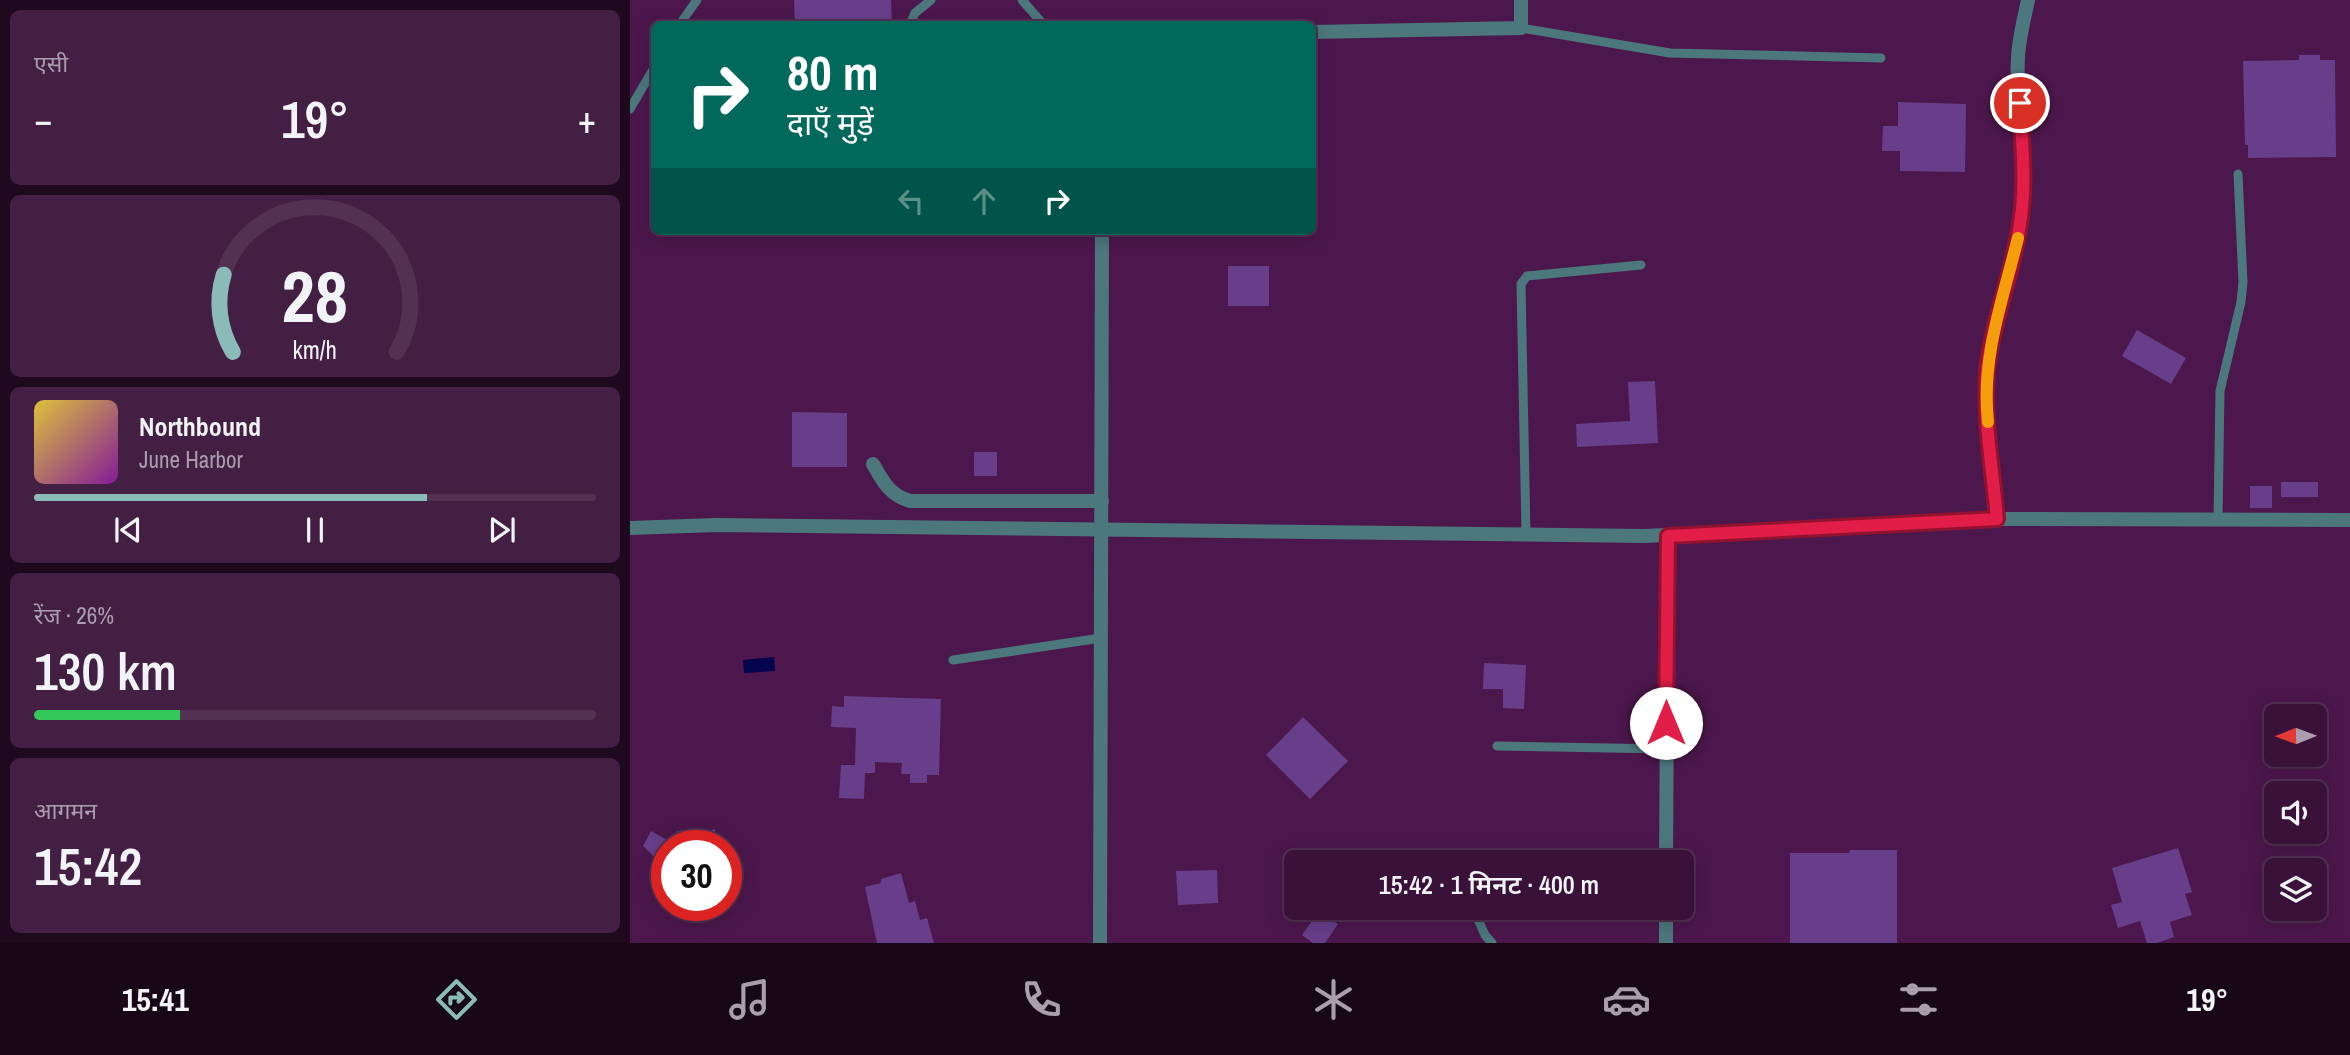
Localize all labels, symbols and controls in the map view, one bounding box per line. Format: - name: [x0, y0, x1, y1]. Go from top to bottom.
- text: 80 m: [787, 39, 879, 105]
- text: एसी: [34, 48, 68, 79]
- icon: right: [672, 49, 763, 140]
- pin: [1990, 73, 2050, 133]
- text: 19°: [281, 84, 349, 154]
- icon: arrive: [2001, 84, 2039, 122]
- text: −: [34, 94, 52, 145]
- text: +: [578, 94, 596, 145]
- text: दाएँ मुड़ें: [787, 102, 874, 145]
- icon: left: [892, 182, 930, 220]
- icon: ahead: [965, 182, 1003, 220]
- icon: right: [1038, 182, 1076, 220]
- text: 28: [282, 248, 348, 346]
- text: km/h: [293, 333, 337, 367]
- text: Northbound: [139, 409, 261, 444]
- text: June Harbor: [139, 444, 243, 475]
- icon: previous: [109, 511, 147, 549]
- icon: pause: [296, 511, 334, 549]
- icon: next: [483, 511, 521, 549]
- text: रेंज · 26%: [34, 600, 114, 631]
- text: 130 km: [34, 636, 177, 706]
- position arrow: [1629, 686, 1703, 760]
- north arrow: [2264, 704, 2328, 766]
- map controls: [2264, 704, 2327, 921]
- button: sound: [2264, 781, 2327, 844]
- text: आगमन: [34, 795, 97, 826]
- speed limit sign: 30: [651, 830, 742, 921]
- text: 15:42: [34, 831, 142, 901]
- button: layers: [2264, 858, 2327, 921]
- text: 15:42 · 1 मिनट · 400 m: [1379, 867, 1599, 902]
- icon: directions: [432, 975, 481, 1024]
- icon: music: [725, 975, 774, 1024]
- icon: phone: [1017, 975, 1066, 1024]
- icon: climate: [1309, 975, 1358, 1024]
- icon: car: [1602, 975, 1651, 1024]
- icon: filters: [1894, 975, 1943, 1024]
- text: 15:41: [122, 978, 189, 1021]
- text: 19°: [2186, 978, 2228, 1021]

